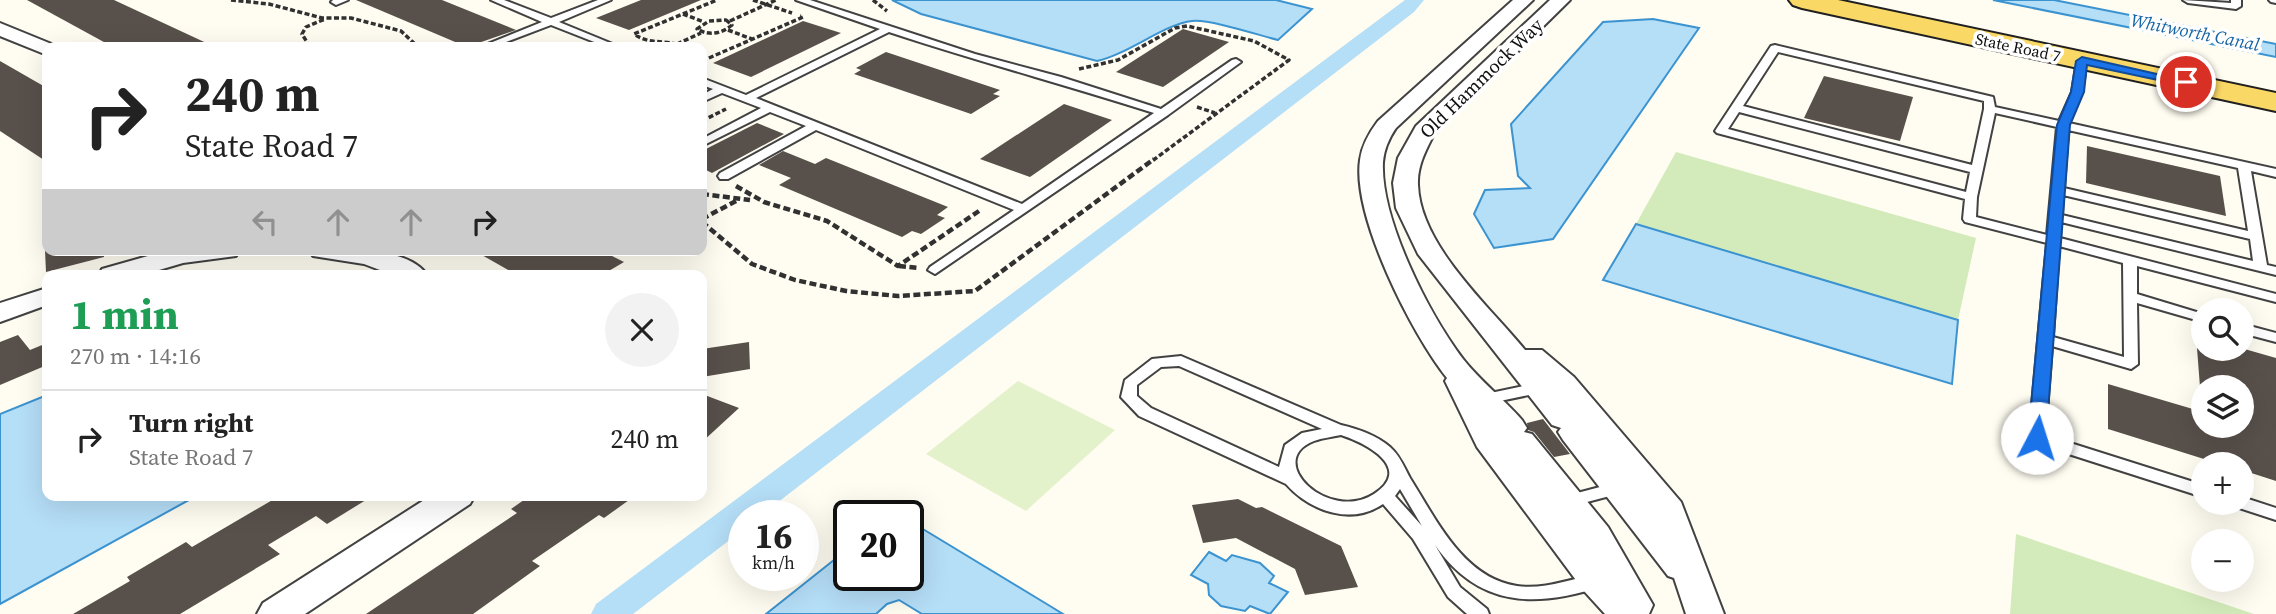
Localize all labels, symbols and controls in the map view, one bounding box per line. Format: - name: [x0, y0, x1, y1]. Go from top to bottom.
- water label: Whitworth Canal: [2129, 7, 2261, 57]
- street label: Old Hammock Way: [1413, 12, 1549, 144]
- street label: State Road 7: [1973, 27, 2063, 67]
- pin: [2156, 52, 2216, 112]
- text: 240 m: [185, 60, 320, 127]
- icon: arrive: [2167, 63, 2205, 101]
- icon: right: [70, 70, 161, 161]
- text: State Road 7: [185, 124, 358, 168]
- icon: left: [246, 203, 284, 241]
- icon: ahead: [319, 203, 357, 241]
- icon: ahead: [392, 203, 430, 241]
- icon: right: [465, 203, 503, 241]
- text: 1 min: [70, 285, 179, 343]
- button: close: [605, 293, 679, 367]
- map controls: [2191, 298, 2254, 592]
- button: search: [2191, 298, 2254, 361]
- text: 270 m · 14:16: [70, 340, 201, 372]
- button: layers: [2191, 375, 2254, 438]
- position arrow: [2000, 401, 2074, 475]
- text: Turn right: [129, 405, 253, 441]
- icon: right: [70, 420, 108, 458]
- text: 240 m: [611, 421, 679, 457]
- text: State Road 7: [129, 441, 253, 473]
- button: +: [2191, 452, 2254, 515]
- speed limit sign: 20: [833, 500, 924, 591]
- text: 16: [755, 512, 792, 560]
- button: −: [2191, 529, 2254, 592]
- text: km/h: [752, 550, 795, 575]

